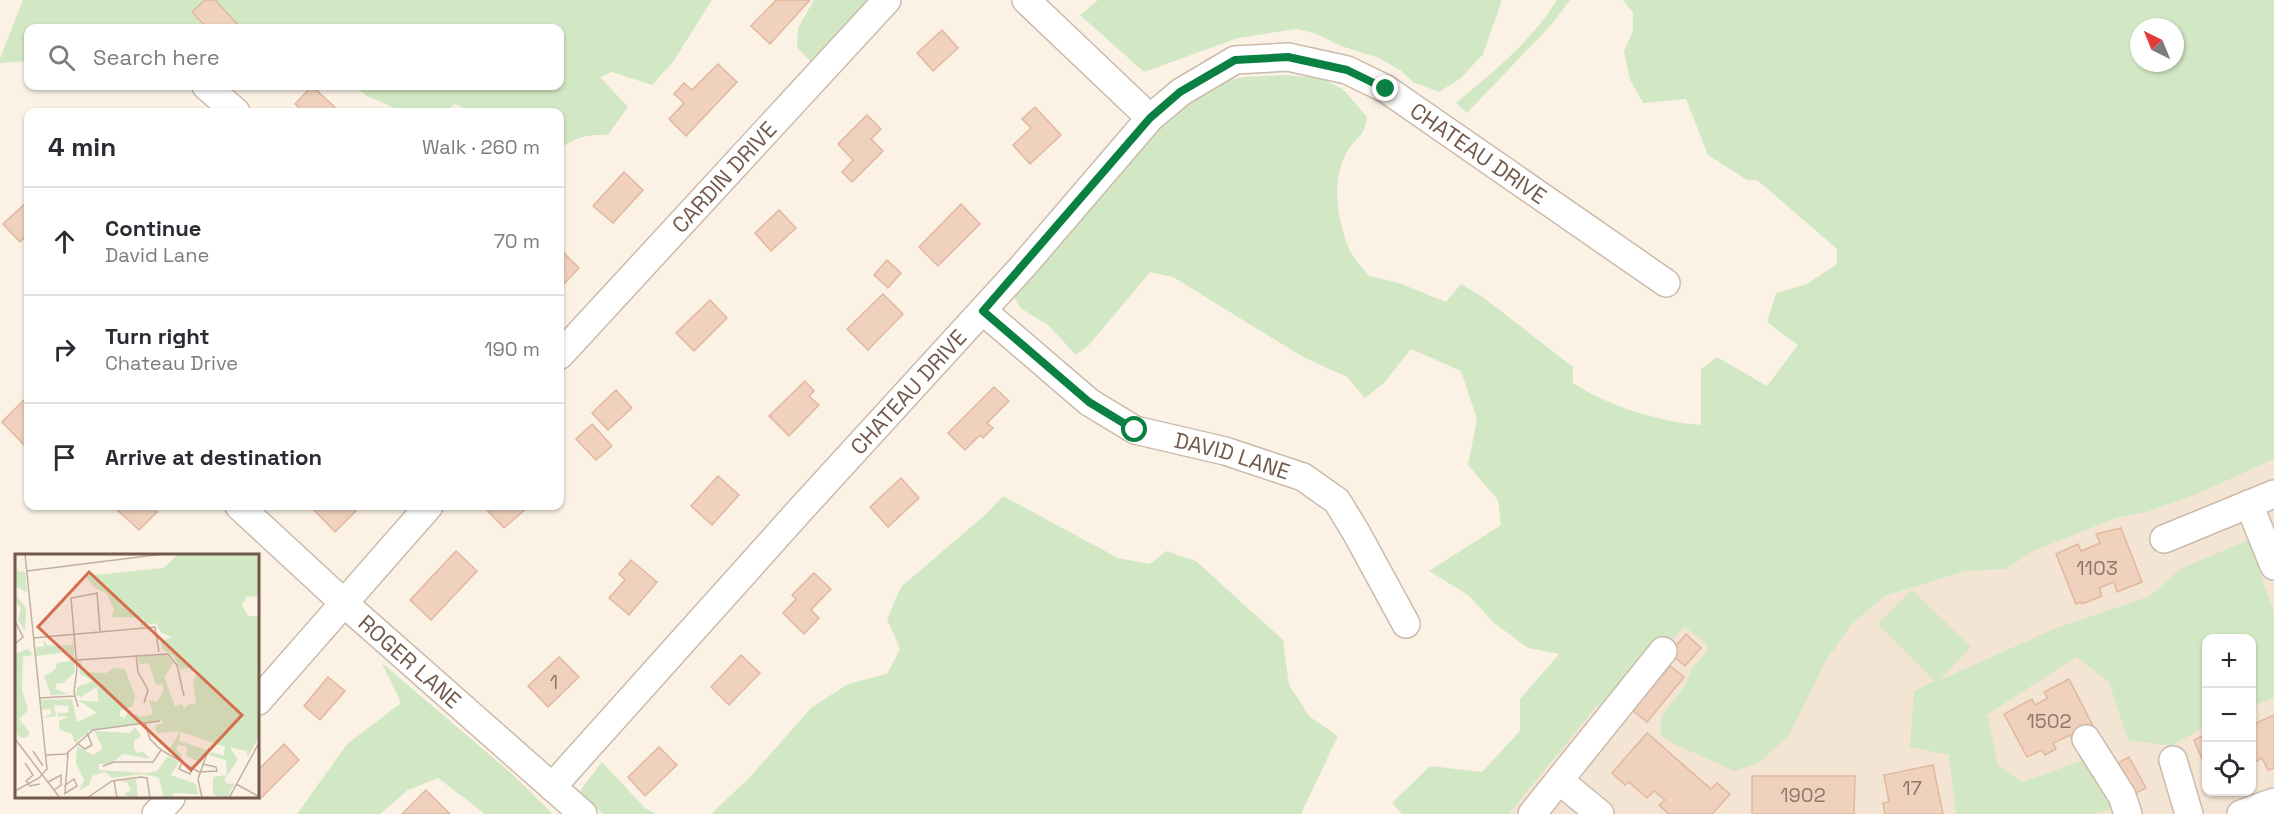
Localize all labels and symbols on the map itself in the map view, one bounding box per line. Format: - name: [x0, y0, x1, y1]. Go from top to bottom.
- north arrow: [2130, 18, 2184, 72]
- route end: [1372, 75, 1398, 101]
- street label: CHATEAU DRIVE: [1405, 96, 1552, 210]
- street label: CARDIN DRIVE: [666, 115, 782, 239]
- street label: CHATEAU DRIVE: [844, 323, 972, 460]
- route start: [1121, 416, 1147, 442]
- street label: DAVID LANE: [1172, 426, 1294, 486]
- inset map: [15, 554, 260, 799]
- house number: 1103: [2076, 555, 2118, 581]
- street label: ROGER LANE: [353, 608, 467, 714]
- house number: 1: [550, 669, 558, 695]
- house number: 1502: [2026, 708, 2072, 734]
- house number: 17: [1902, 775, 1922, 801]
- house number: 1902: [1780, 782, 1826, 808]

